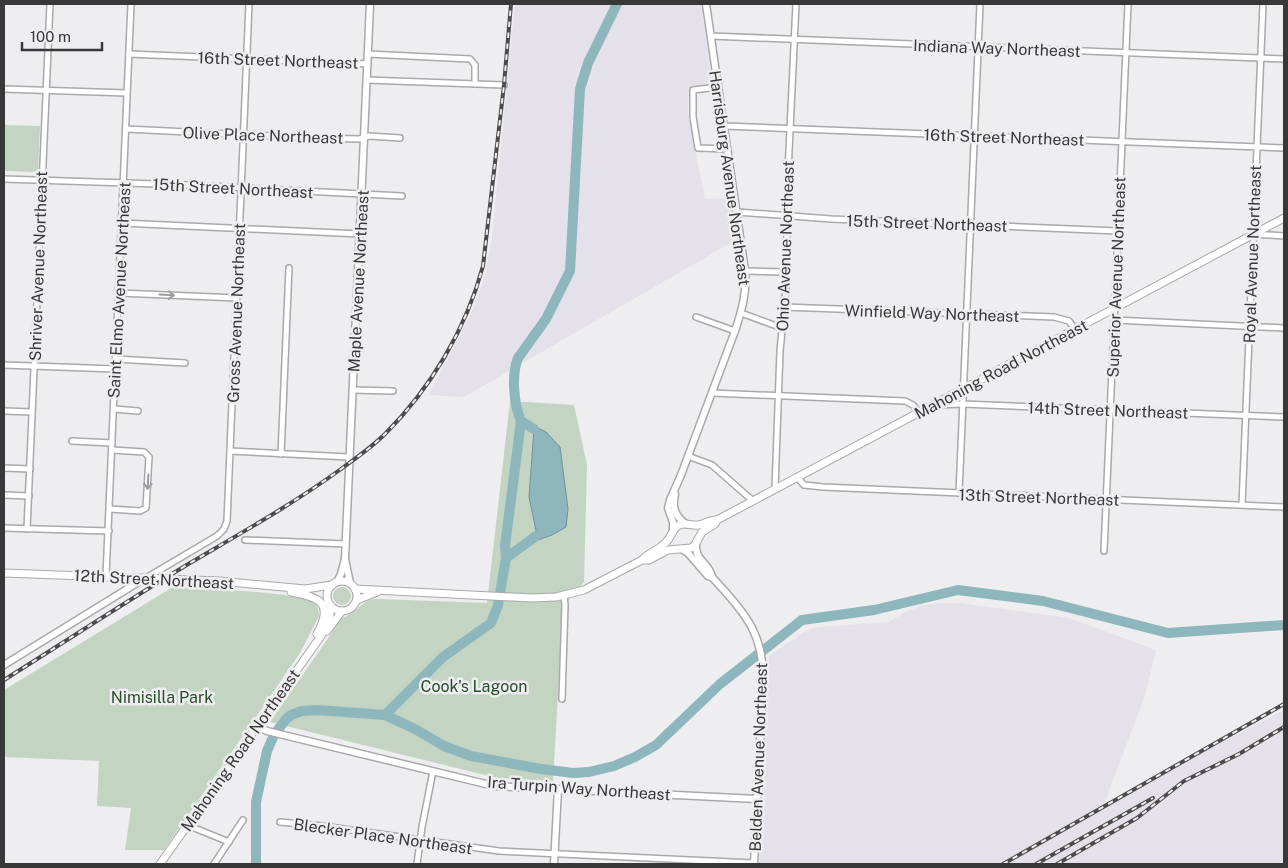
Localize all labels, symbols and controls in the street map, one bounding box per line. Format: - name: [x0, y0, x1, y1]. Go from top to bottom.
- scale bar: [22, 20, 102, 52]
- text: 100 m: [30, 28, 71, 45]
- street label: Indiana Way Northeast: [913, 36, 1081, 61]
- street label: 16th Street Northeast: [197, 48, 359, 73]
- street label: Harrisburg Avenue Northeast: [705, 69, 754, 287]
- street label: Olive Place Northeast: [182, 123, 344, 148]
- street label: 16th Street Northeast: [923, 125, 1085, 150]
- street label: Ohio Avenue Northeast: [773, 160, 798, 332]
- street label: Royal Avenue Northeast: [1240, 164, 1265, 344]
- street label: Shriver Avenue Northeast: [26, 171, 51, 361]
- street label: 15th Street Northeast: [152, 175, 314, 202]
- street label: Superior Avenue Northeast: [1103, 176, 1130, 378]
- street label: Saint Elmo Avenue Northeast: [104, 181, 135, 399]
- street label: Maple Avenue Northeast: [344, 189, 373, 373]
- street label: 15th Street Northeast: [846, 211, 1008, 236]
- street label: Gross Avenue Northeast: [224, 223, 249, 403]
- one-way arrow: [159, 290, 175, 300]
- street label: Winfield Way Northeast: [844, 301, 1020, 326]
- street label: Mahoning Road Northeast: [911, 316, 1091, 423]
- street label: 14th Street Northeast: [1027, 398, 1189, 423]
- one-way arrow: [143, 473, 152, 489]
- street label: 13th Street Northeast: [958, 485, 1120, 510]
- street label: 12th Street Northeast: [73, 566, 235, 593]
- street label: Belden Avenue Northeast: [746, 662, 771, 852]
- street label: Mahoning Road Northeast: [177, 665, 304, 835]
- park label: Cook's Lagoon: [421, 677, 527, 696]
- park label: Nimisilla Park: [111, 688, 213, 707]
- street label: Ira Turpin Way Northeast: [487, 773, 671, 804]
- street label: Blecker Place Northeast: [292, 815, 474, 858]

